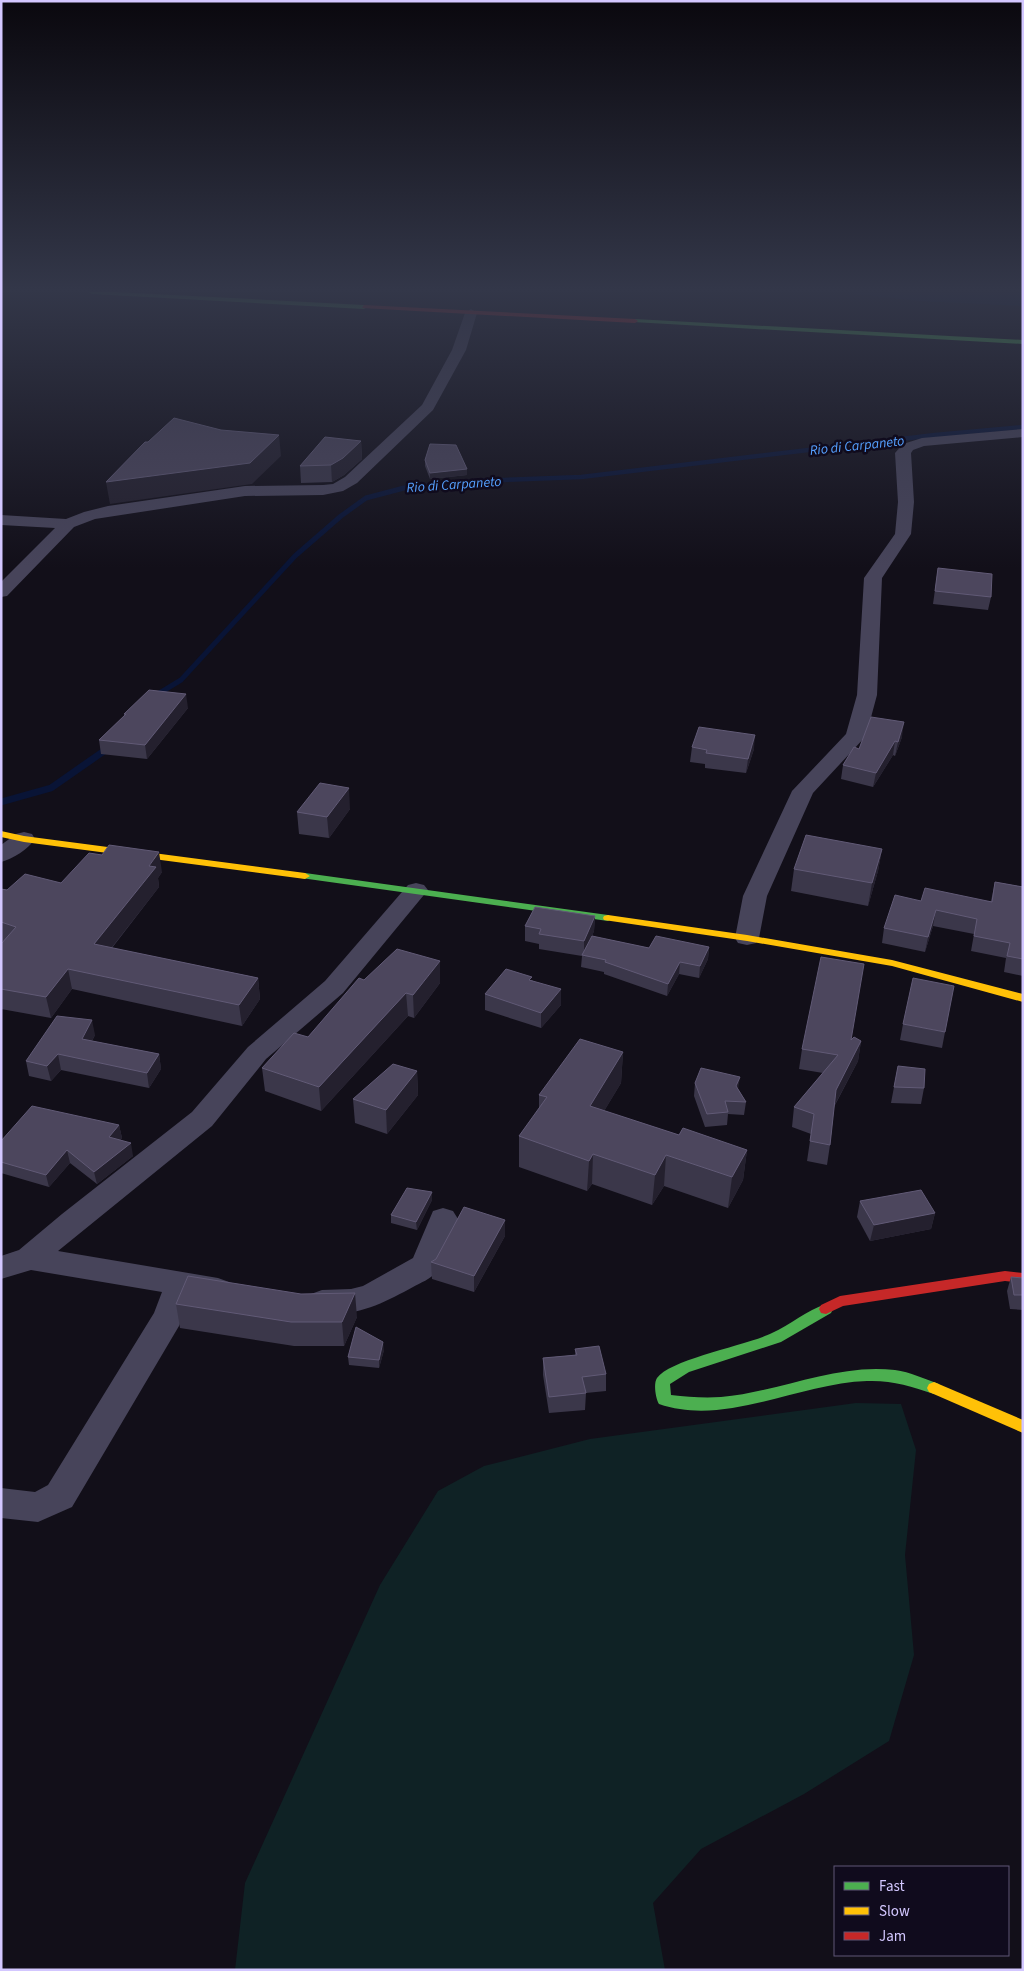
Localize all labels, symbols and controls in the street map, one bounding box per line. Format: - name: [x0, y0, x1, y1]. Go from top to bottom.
- water label: Rio di Carpaneto: [809, 431, 905, 461]
- water label: Rio di Carpaneto: [406, 472, 502, 498]
- legend: [834, 1866, 1009, 1956]
- text: Fast: [879, 1876, 905, 1897]
- text: Slow: [879, 1901, 910, 1922]
- text: Jam: [879, 1926, 906, 1947]

